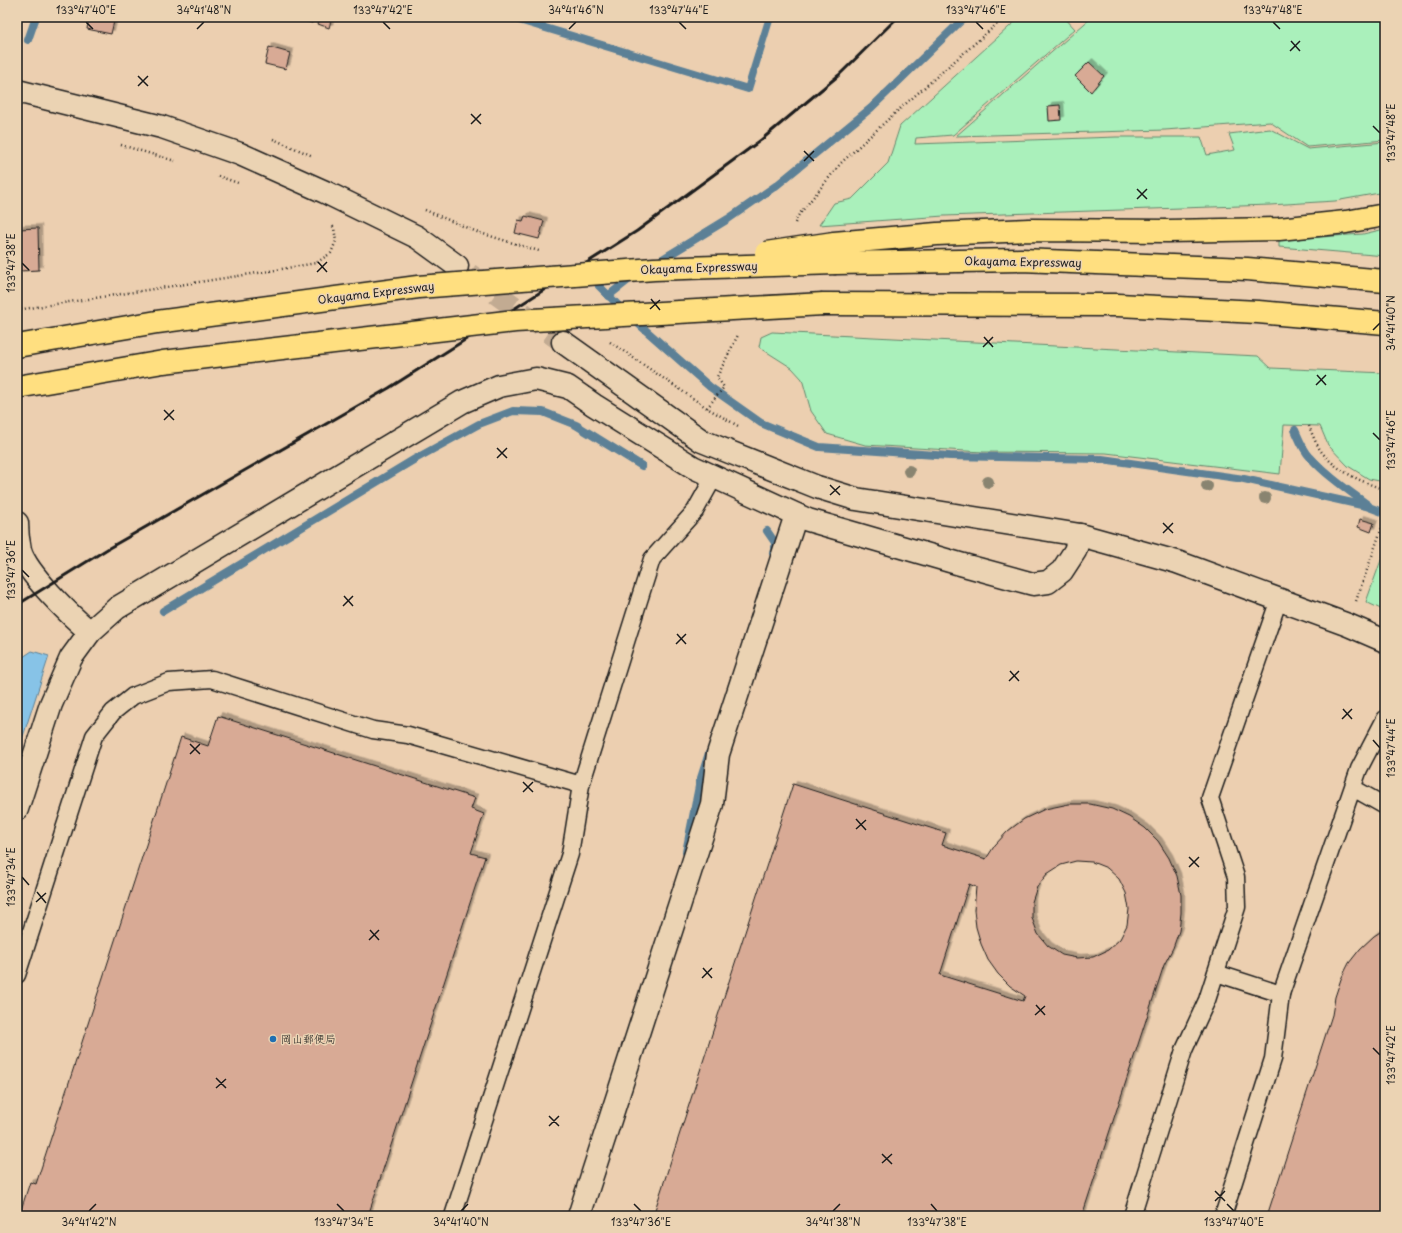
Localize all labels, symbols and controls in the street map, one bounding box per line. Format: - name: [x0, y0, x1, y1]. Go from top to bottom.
- text: 133°47'40"E: [56, 2, 116, 17]
- text: 34°41'48"N: [177, 2, 232, 17]
- text: 133°47'42"E: [353, 2, 413, 17]
- text: 34°41'46"N: [548, 2, 604, 17]
- text: 133°47'44"E: [649, 2, 709, 17]
- text: 133°47'46"E: [946, 2, 1006, 17]
- text: 133°47'48"E: [1243, 2, 1303, 17]
- text: 133°47'48"E: [1383, 103, 1398, 163]
- text: 133°47'38"E: [3, 233, 18, 293]
- street label: Okayama Expressway: [964, 252, 1082, 271]
- street label: Okayama Expressway: [640, 257, 758, 278]
- street label: Okayama Expressway: [317, 277, 435, 308]
- text: 34°41'40"N: [1383, 295, 1398, 351]
- text: 133°47'46"E: [1383, 410, 1398, 470]
- text: 133°47'36"E: [3, 540, 18, 600]
- text: 133°47'44"E: [1383, 718, 1398, 778]
- text: 133°47'34"E: [3, 847, 18, 907]
- text: 133°47'42"E: [1383, 1025, 1398, 1085]
- place label: 岡山郵便局: [281, 1030, 336, 1047]
- marker: 岡山郵便局: [268, 1034, 278, 1044]
- text: 34°41'42"N: [61, 1214, 117, 1229]
- text: 133°47'34"E: [314, 1214, 374, 1229]
- text: 34°41'40"N: [433, 1214, 489, 1229]
- text: 133°47'36"E: [611, 1214, 671, 1229]
- text: 34°41'38"N: [805, 1214, 861, 1229]
- text: 133°47'38"E: [907, 1214, 967, 1229]
- text: 133°47'40"E: [1204, 1214, 1264, 1229]

